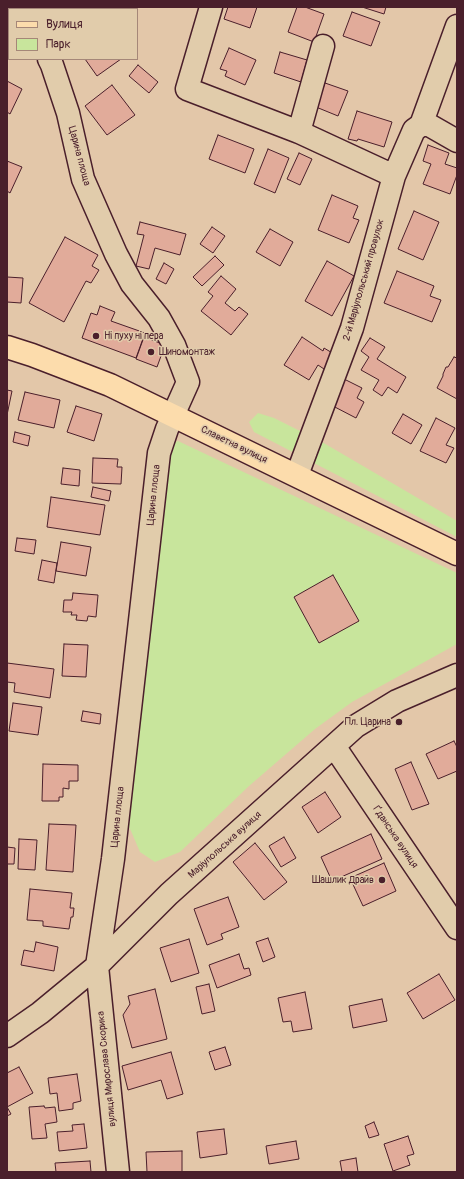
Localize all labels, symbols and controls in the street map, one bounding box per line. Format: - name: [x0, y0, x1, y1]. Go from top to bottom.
- legend: [8, 8, 138, 60]
- text: Вулиця: [46, 17, 83, 32]
- text: Парк: [46, 37, 71, 52]
- street label: Царина площа: [65, 125, 93, 187]
- street label: 2-й Маріупольський провулок: [341, 218, 387, 342]
- place label: Ні пуху ні пера: [104, 330, 163, 342]
- marker: Ні пуху ні пера: [91, 331, 101, 341]
- place label: Шиномонтаж: [159, 346, 215, 358]
- marker: Шиномонтаж: [146, 347, 156, 357]
- street label: Славетна вулиця: [199, 424, 269, 466]
- street label: Царина площа: [145, 464, 163, 526]
- place label: Пл. Царина: [345, 716, 391, 728]
- marker: Пл. Царина: [394, 717, 404, 727]
- street label: Царина площа: [109, 786, 127, 848]
- street label: Ґданська вулиця: [370, 803, 420, 871]
- street label: Маріупольська вулиця: [186, 809, 264, 881]
- place label: Шашлик Драйв: [312, 874, 374, 886]
- marker: Шашлик Драйв: [377, 875, 387, 885]
- street label: вулиця Мирослава Скорика: [95, 1011, 119, 1127]

